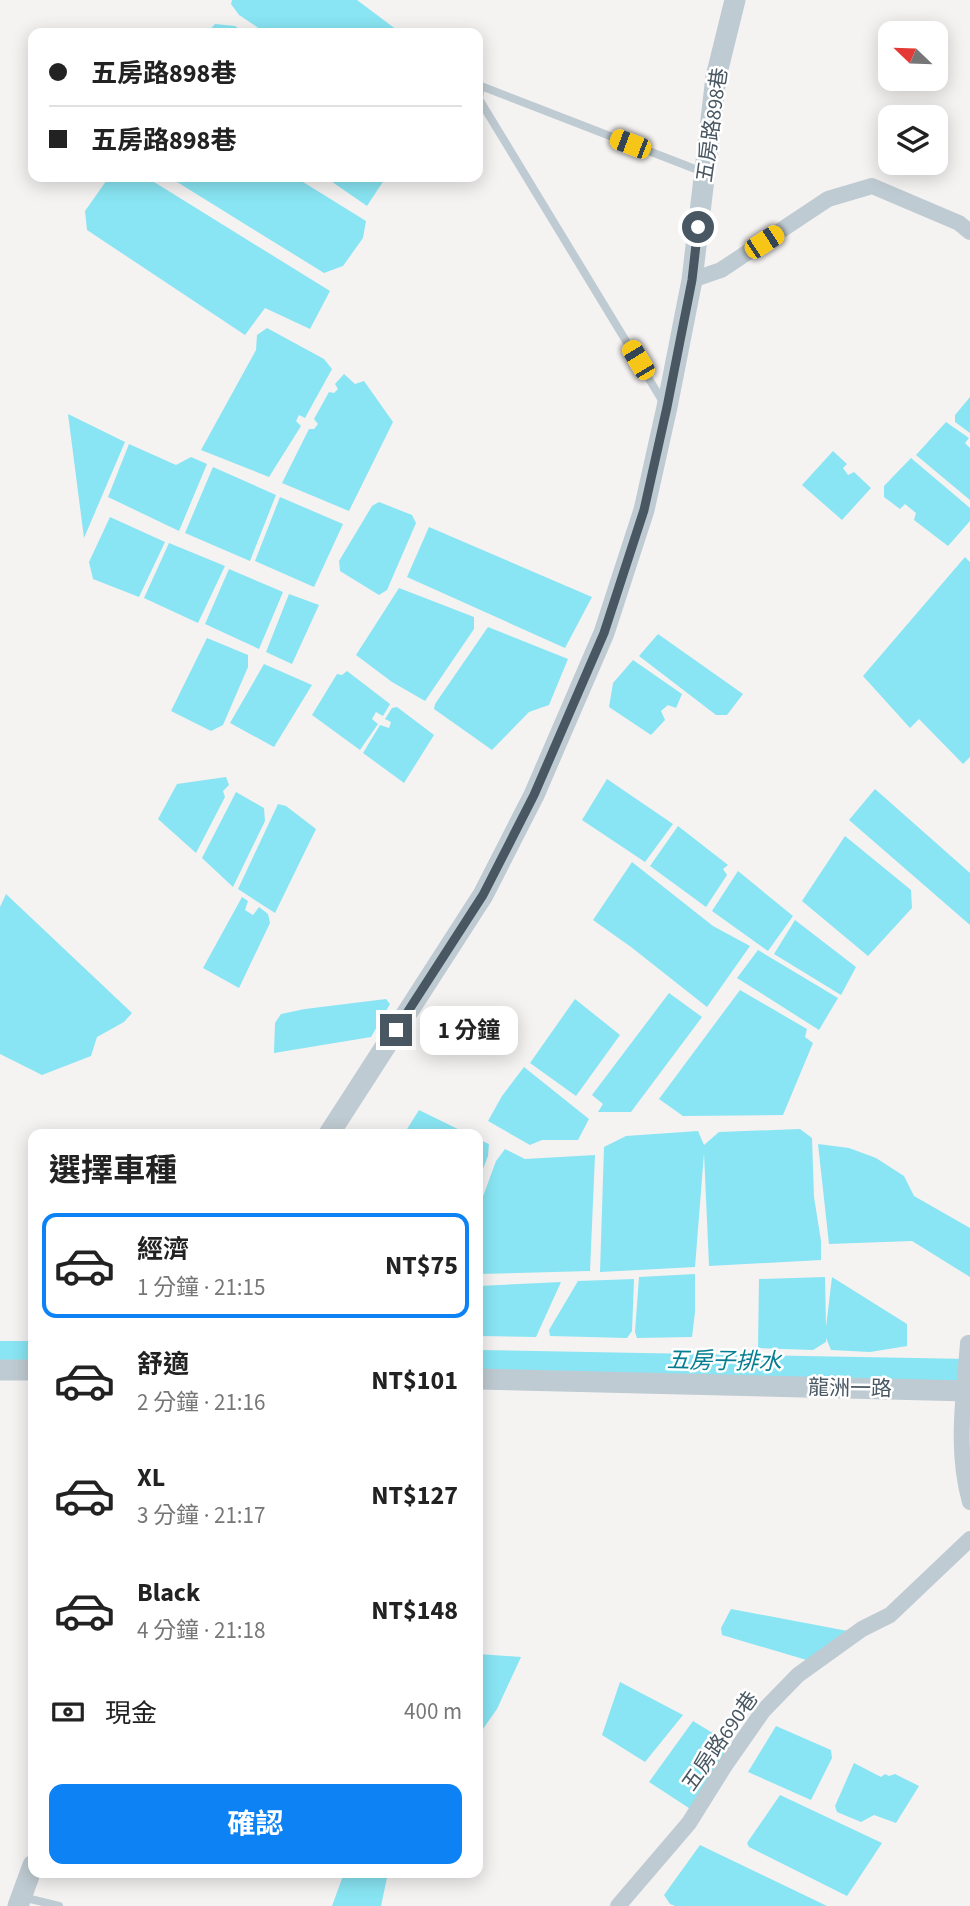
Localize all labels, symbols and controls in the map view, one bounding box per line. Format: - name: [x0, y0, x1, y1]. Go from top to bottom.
- north arrow: [878, 21, 948, 91]
- map controls: [878, 21, 948, 175]
- text: 五房路898巷: [91, 55, 236, 92]
- street label: 五房路898巷: [689, 66, 735, 184]
- button: layers: [878, 105, 948, 175]
- text: 五房路898巷: [91, 122, 236, 159]
- car: [607, 127, 654, 161]
- route start: [682, 211, 714, 243]
- car: [741, 222, 788, 262]
- car: [619, 337, 658, 383]
- callout: 1 分鐘: [420, 1006, 518, 1054]
- route end: [380, 1014, 412, 1046]
- text: 1 分鐘: [438, 1014, 500, 1047]
- text: 選擇車種: [49, 1148, 177, 1194]
- text: 經濟: [137, 1231, 189, 1268]
- icon: car: [53, 1234, 116, 1297]
- text: NT$75: [385, 1247, 458, 1284]
- text: 1 分鐘 · 21:15: [137, 1271, 265, 1304]
- water label: 五房子排水: [666, 1343, 783, 1379]
- text: 舒適: [137, 1346, 189, 1383]
- icon: car: [53, 1349, 116, 1412]
- text: NT$101: [371, 1362, 458, 1399]
- street label: 龍洲一路: [808, 1372, 892, 1404]
- text: 2 分鐘 · 21:16: [137, 1386, 265, 1419]
- text: XL: [137, 1459, 165, 1496]
- icon: car: [53, 1464, 116, 1527]
- text: NT$127: [371, 1477, 458, 1514]
- text: 3 分鐘 · 21:17: [137, 1499, 265, 1532]
- text: Black: [137, 1574, 200, 1611]
- icon: car: [53, 1579, 116, 1642]
- text: NT$148: [371, 1592, 458, 1629]
- text: 4 分鐘 · 21:18: [137, 1614, 265, 1647]
- street label: 五房路690巷: [675, 1685, 765, 1797]
- icon: cash: [49, 1693, 87, 1731]
- text: 現金: [105, 1695, 157, 1732]
- text: 400 m: [404, 1695, 462, 1728]
- button: 確認: [49, 1784, 462, 1864]

